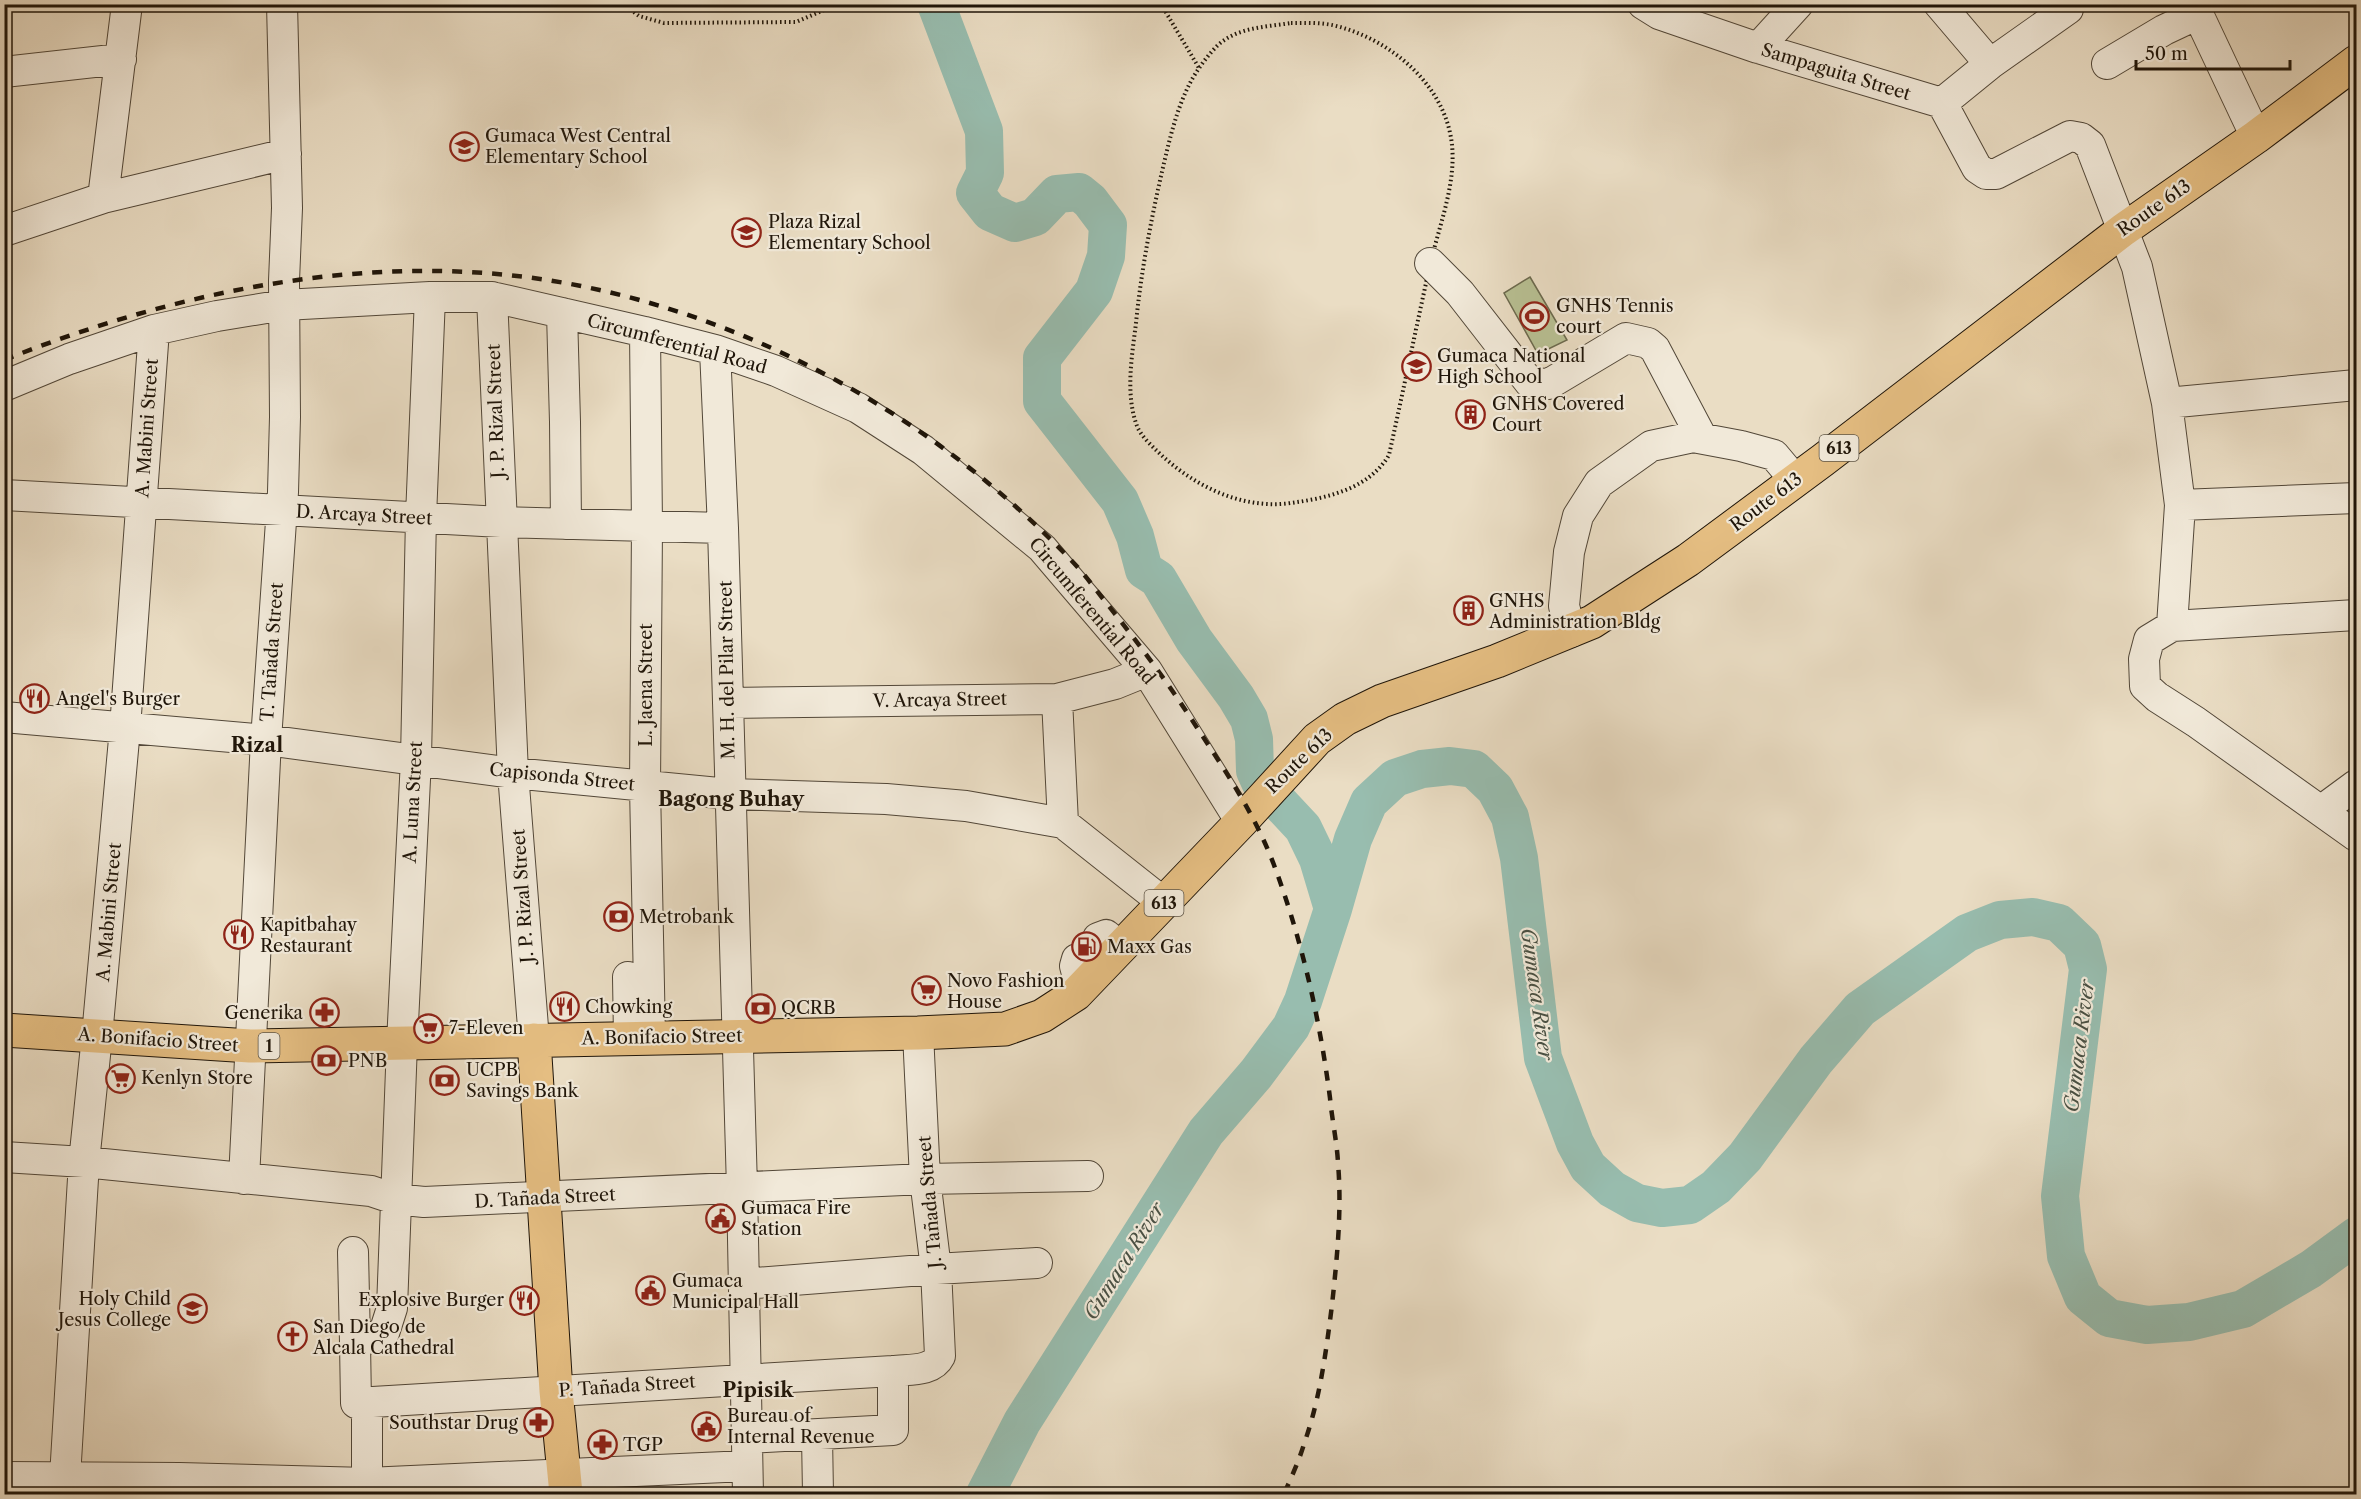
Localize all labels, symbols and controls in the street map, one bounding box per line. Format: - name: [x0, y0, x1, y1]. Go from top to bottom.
- scale bar: [2136, 33, 2290, 71]
- street label: Sampaguita Street: [1759, 39, 1914, 105]
- text: 50 m: [2145, 43, 2188, 65]
- place label: Gumaca West Central Elementary School: [485, 125, 671, 168]
- school or university icon: Gumaca West Central Elementary School: [448, 130, 480, 162]
- street label: Route 613: [2113, 175, 2195, 241]
- place label: Plaza Rizal Elementary School: [768, 211, 931, 254]
- school or university icon: Plaza Rizal Elementary School: [731, 216, 763, 248]
- place label: GNHS Tennis court: [1556, 295, 1674, 338]
- sports icon: GNHS Tennis court: [1519, 300, 1551, 332]
- street label: Circumferential Road: [585, 309, 769, 379]
- street label: J. P. Rizal Street: [483, 343, 509, 482]
- place label: Gumaca National High School: [1437, 345, 1585, 388]
- school or university icon: Gumaca National High School: [1400, 350, 1432, 382]
- street label: A. Mabini Street: [131, 357, 163, 499]
- place label: GNHS Covered Court: [1492, 393, 1624, 436]
- building icon: GNHS Covered Court: [1455, 398, 1487, 430]
- road number: 613: [1820, 435, 1858, 461]
- street label: Route 613: [1726, 468, 1806, 536]
- street label: D. Arcaya Street: [295, 500, 434, 530]
- street label: Circumferential Road: [1024, 533, 1160, 689]
- street label: M. H. del Pilar Street: [714, 580, 740, 760]
- street label: T. Tañada Street: [256, 581, 288, 722]
- place label: GNHS Administration Bldg: [1488, 590, 1661, 633]
- building icon: GNHS Administration Bldg: [1452, 595, 1484, 627]
- street label: L. Jaena Street: [635, 623, 657, 747]
- restaurant icon: Angel's Burger: [19, 683, 51, 715]
- place label: Angel's Burger: [55, 688, 180, 710]
- street label: V. Arcaya Street: [872, 688, 1008, 712]
- street label: Route 613: [1261, 724, 1337, 798]
- district label: Rizal: [231, 733, 283, 757]
- street label: A. Luna Street: [399, 740, 427, 865]
- street label: Capisonda Street: [488, 758, 636, 796]
- district label: Bagong Buhay: [658, 787, 805, 811]
- street label: J. P. Rizal Street: [507, 828, 539, 967]
- street label: A. Mabini Street: [92, 841, 126, 983]
- road number: 613: [1144, 890, 1184, 916]
- bank icon: Metrobank: [602, 901, 634, 933]
- place label: Metrobank: [639, 906, 735, 928]
- place label: Kapitbahay Restaurant: [260, 914, 358, 957]
- restaurant icon: Kapitbahay Restaurant: [223, 919, 255, 951]
- water label: Gumaca River: [1516, 926, 1558, 1063]
- fuel station icon: Maxx Gas: [1070, 931, 1102, 963]
- place label: Maxx Gas: [1107, 936, 1192, 958]
- place label: Novo Fashion House: [947, 970, 1064, 1013]
- supermarket icon: Novo Fashion House: [910, 975, 942, 1007]
- water label: Gumaca River: [2059, 977, 2099, 1114]
- restaurant icon: Chowking: [548, 991, 580, 1023]
- bank icon: QCRB: [744, 992, 776, 1024]
- place label: Chowking: [585, 996, 673, 1018]
- pharmacy icon: Generika: [308, 997, 340, 1029]
- place label: QCRB: [781, 997, 836, 1019]
- place label: Generika: [224, 1002, 303, 1024]
- supermarket icon: 7-Eleven: [412, 1012, 444, 1044]
- place label: 7-Eleven: [449, 1017, 524, 1039]
- street label: A. Bonifacio Street: [76, 1023, 240, 1057]
- street label: A. Bonifacio Street: [580, 1025, 743, 1049]
- road number: 1: [258, 1033, 280, 1059]
- bank icon: PNB: [311, 1045, 343, 1077]
- place label: PNB: [348, 1050, 387, 1072]
- place label: UCPB Savings Bank: [466, 1059, 580, 1102]
- supermarket icon: Kenlyn Store: [104, 1062, 136, 1094]
- bank icon: UCPB Savings Bank: [429, 1064, 461, 1096]
- place label: Kenlyn Store: [141, 1067, 253, 1089]
- street label: J. Tañada Street: [913, 1134, 947, 1272]
- street label: D. Tañada Street: [474, 1183, 617, 1213]
- place label: Gumaca Fire Station: [741, 1197, 851, 1240]
- water label: Gumaca River: [1078, 1197, 1170, 1324]
- public building icon: Gumaca Fire Station: [704, 1202, 736, 1234]
- place label: Gumaca Municipal Hall: [672, 1270, 799, 1313]
- public building icon: Gumaca Municipal Hall: [635, 1275, 667, 1307]
- restaurant icon: Explosive Burger: [509, 1284, 541, 1316]
- place label: Holy Child Jesus College: [55, 1288, 171, 1331]
- place label: Explosive Burger: [358, 1289, 504, 1311]
- school or university icon: Holy Child Jesus College: [176, 1293, 208, 1325]
- place label: San Diego de Alcala Cathedral: [312, 1316, 454, 1359]
- church icon: San Diego de Alcala Cathedral: [276, 1321, 308, 1353]
- street label: P. Tañada Street: [558, 1370, 697, 1402]
- district label: Pipisik: [723, 1378, 794, 1402]
- place label: Bureau of Internal Revenue: [727, 1405, 875, 1448]
- pharmacy icon: Southstar Drug: [523, 1407, 555, 1439]
- public building icon: Bureau of Internal Revenue: [690, 1410, 722, 1442]
- place label: Southstar Drug: [389, 1412, 518, 1434]
- pharmacy icon: TGP: [586, 1429, 618, 1461]
- place label: TGP: [623, 1434, 663, 1456]

